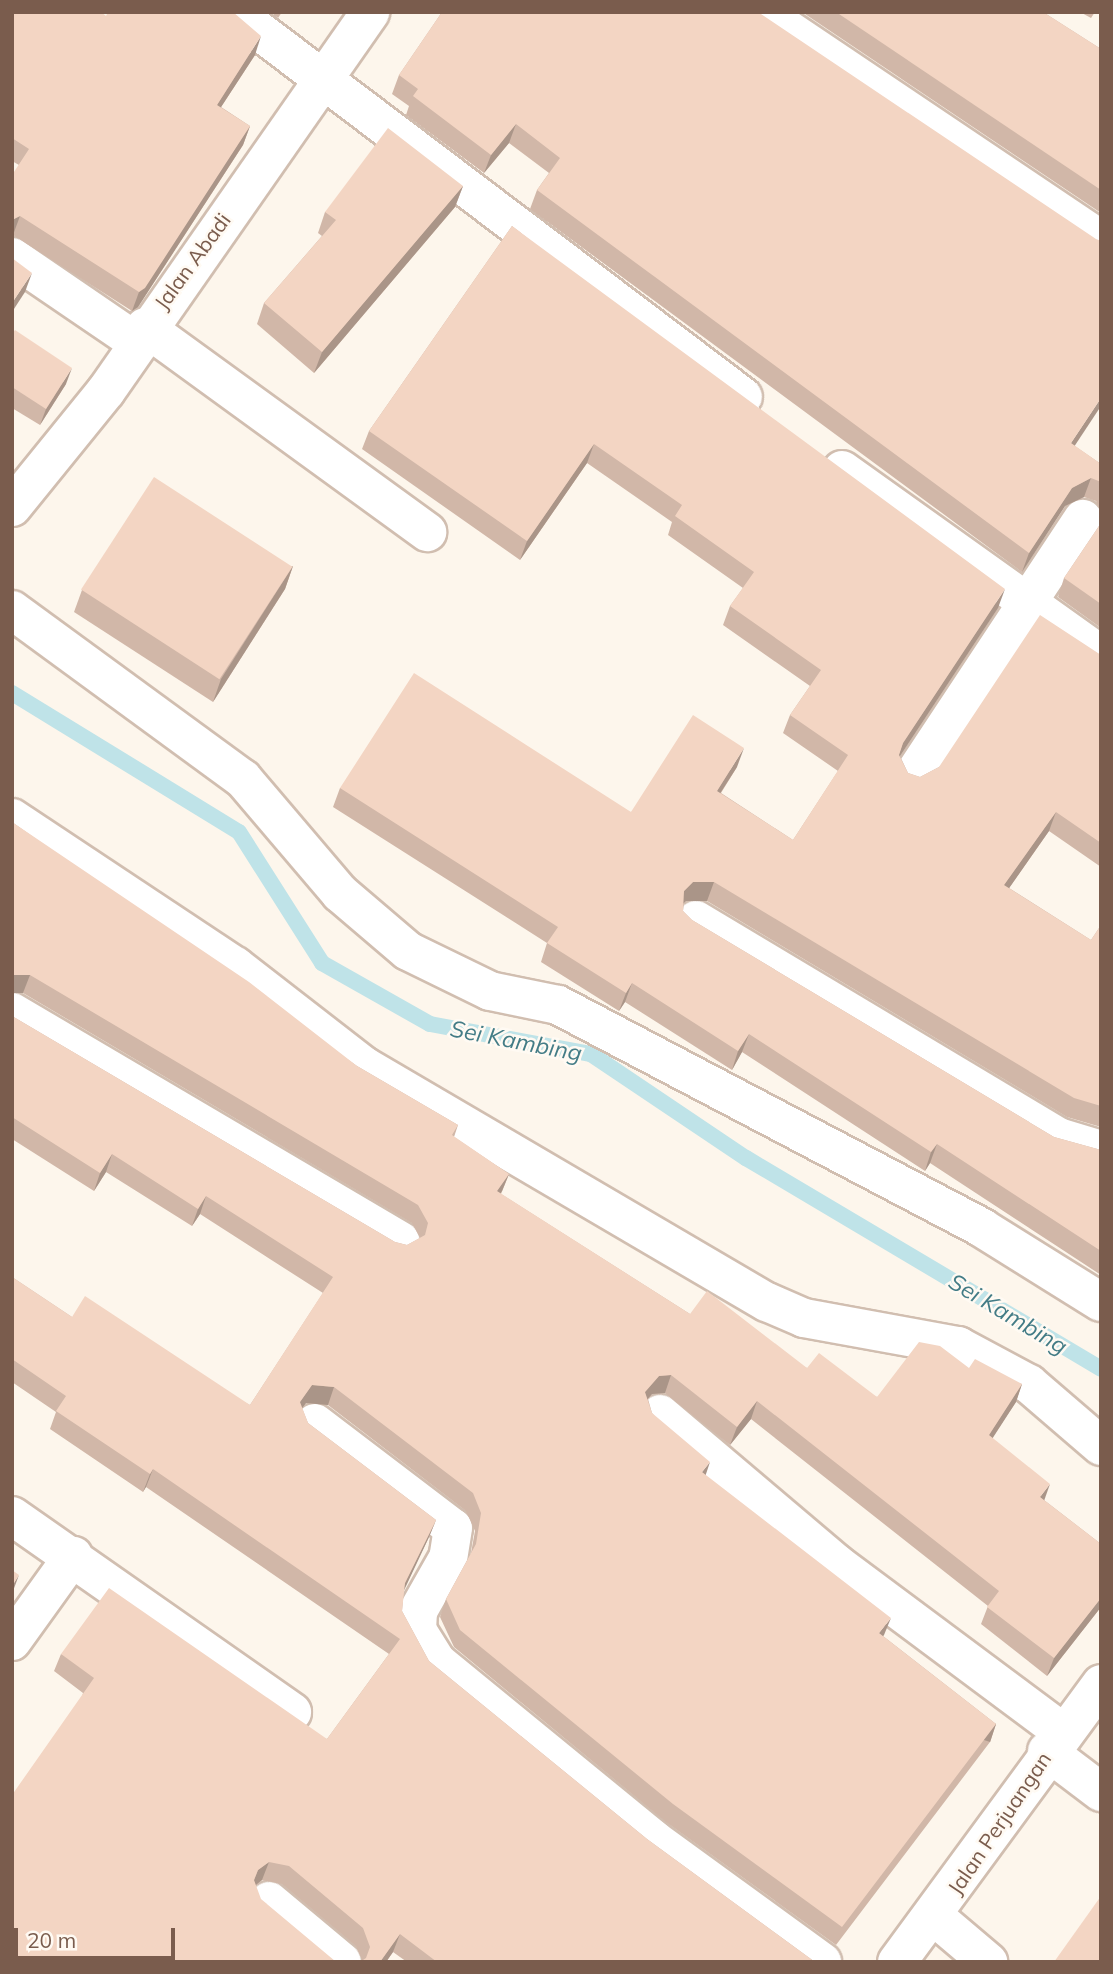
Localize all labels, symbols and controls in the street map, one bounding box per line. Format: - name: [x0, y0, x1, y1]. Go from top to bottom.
- street label: Jalan Abadi: [149, 208, 235, 314]
- water label: Sei Kambing: [448, 1015, 584, 1067]
- water label: Sei Kambing: [944, 1268, 1072, 1360]
- street label: Jalan Perjuangan: [942, 1747, 1056, 1899]
- scale bar: [18, 1914, 178, 1958]
- text: 20 m: [27, 1927, 76, 1953]

